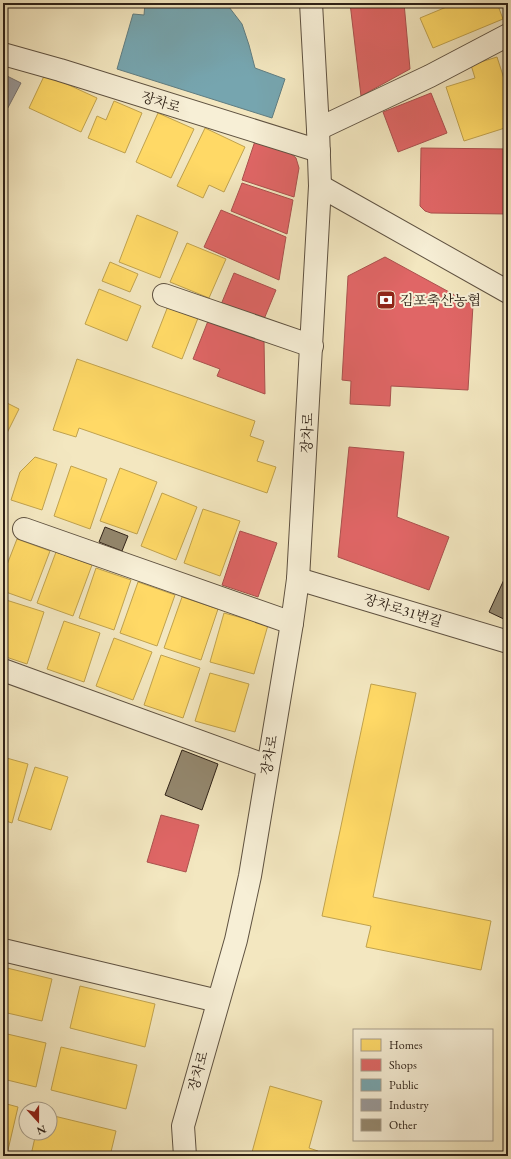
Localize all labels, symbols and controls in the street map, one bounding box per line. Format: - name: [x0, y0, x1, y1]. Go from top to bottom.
- street label: 장차로: [139, 87, 183, 117]
- bank icon: 김포축산농협: [375, 289, 397, 311]
- place label: 김포축산농협: [400, 291, 481, 309]
- street label: 장차로: [297, 412, 317, 454]
- street label: 장차로31번길: [362, 590, 444, 630]
- street label: 장차로: [257, 733, 281, 777]
- legend: [353, 1029, 493, 1141]
- text: Homes: [389, 1037, 423, 1053]
- street label: 장차로: [184, 1049, 212, 1093]
- text: Shops: [389, 1057, 417, 1073]
- text: Public: [389, 1077, 419, 1093]
- text: Industry: [389, 1097, 429, 1113]
- north arrow: [18, 1101, 58, 1141]
- text: Other: [389, 1117, 417, 1133]
- text: N: [35, 1122, 48, 1139]

